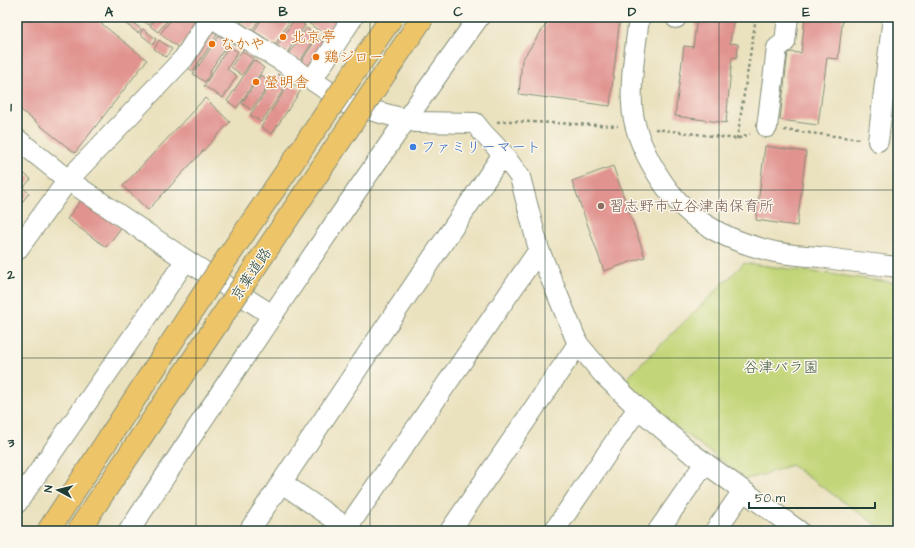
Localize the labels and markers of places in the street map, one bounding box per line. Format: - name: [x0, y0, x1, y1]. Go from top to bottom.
- place label: 北京亭: [291, 27, 336, 48]
- marker: 北京亭: [278, 32, 288, 42]
- place label: なかや: [220, 34, 265, 55]
- marker: なかや: [207, 39, 217, 49]
- place label: 鶏ジロー: [324, 47, 384, 68]
- marker: 鶏ジロー: [311, 52, 321, 62]
- place label: 螢明舎: [264, 72, 309, 93]
- marker: 螢明舎: [251, 77, 261, 87]
- place label: ファミリーマート: [421, 137, 541, 158]
- marker: ファミリーマート: [408, 142, 418, 152]
- place label: 習志野市立谷津南保育所: [609, 196, 774, 217]
- marker: 習志野市立谷津南保育所: [596, 201, 606, 211]

